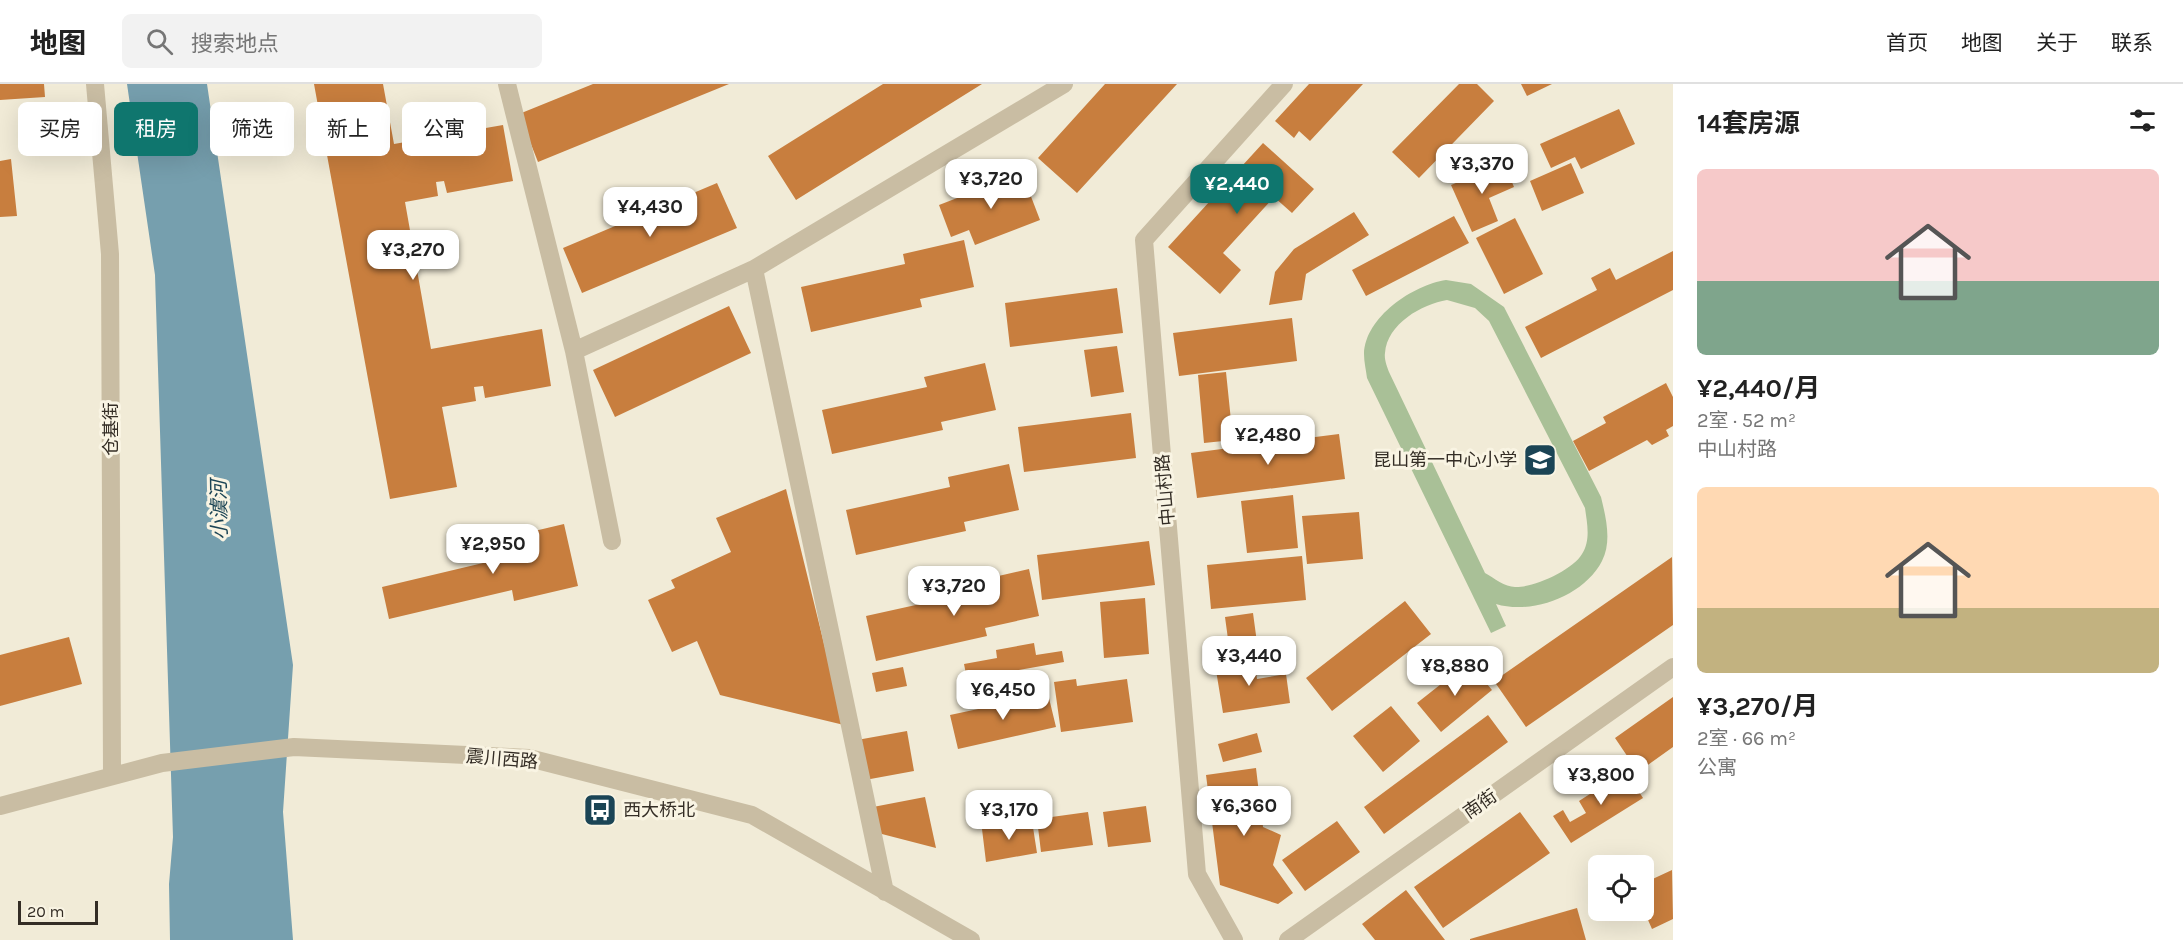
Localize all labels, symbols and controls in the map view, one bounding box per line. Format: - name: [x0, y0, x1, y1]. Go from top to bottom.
- search box: [122, 14, 542, 68]
- icon: search: [143, 25, 176, 58]
- text: 地图: [30, 27, 86, 60]
- text: 搜索地点: [191, 31, 279, 57]
- text: 首页: [1886, 31, 1928, 55]
- text: 地图: [1961, 31, 2003, 55]
- text: 关于: [2036, 31, 2078, 55]
- text: 联系: [2111, 31, 2153, 55]
- chip: 买房: [18, 102, 102, 156]
- chip: 租房: [114, 102, 198, 156]
- chip: 筛选: [210, 102, 294, 156]
- chip: 新上: [306, 102, 390, 156]
- chip: 公寓: [402, 102, 486, 156]
- icon: filters: [2126, 104, 2159, 137]
- text: 14套房源: [1697, 108, 1800, 139]
- pin: ¥3,370: [1433, 144, 1531, 195]
- text: ¥3,370: [1450, 152, 1514, 175]
- pin: ¥3,720: [942, 159, 1040, 210]
- pin: ¥2,440: [1188, 164, 1286, 215]
- text: ¥3,720: [959, 167, 1023, 190]
- text: ¥2,440: [1204, 172, 1270, 195]
- pin: ¥4,430: [601, 187, 699, 238]
- text: ¥4,430: [617, 195, 683, 218]
- icon: home: [1874, 208, 1982, 316]
- pin: ¥3,270: [364, 230, 462, 281]
- text: ¥3,270: [381, 238, 445, 261]
- text: ¥2,440/月: [1697, 373, 1820, 404]
- street label: 仓基街: [100, 402, 122, 456]
- text: 2室 · 52 m²: [1697, 409, 1796, 432]
- pin: ¥2,480: [1219, 415, 1317, 466]
- text: ¥2,480: [1235, 423, 1301, 446]
- text: 中山村路: [1697, 438, 1777, 461]
- school or university icon: 昆山第一中心小学: [1522, 442, 1558, 478]
- place label: 昆山第一中心小学: [1373, 449, 1517, 471]
- street label: 中山村路: [1151, 453, 1179, 527]
- water label: 小澞河: [207, 476, 232, 540]
- pin: ¥2,950: [444, 524, 542, 575]
- icon: home: [1874, 526, 1982, 634]
- text: ¥2,950: [460, 532, 526, 555]
- pin: ¥3,720: [905, 566, 1003, 617]
- text: ¥3,720: [922, 574, 986, 597]
- pin: ¥3,440: [1200, 636, 1298, 687]
- text: ¥3,440: [1216, 644, 1282, 667]
- pin: ¥8,880: [1406, 646, 1504, 697]
- text: ¥8,880: [1421, 654, 1489, 677]
- pin: ¥6,450: [954, 670, 1052, 721]
- text: ¥6,450: [970, 678, 1036, 701]
- text: ¥3,270/月: [1697, 691, 1818, 722]
- text: 2室 · 66 m²: [1697, 727, 1796, 750]
- street label: 震川西路: [465, 745, 539, 773]
- pin: ¥3,800: [1552, 755, 1650, 806]
- text: 公寓: [1697, 756, 1737, 779]
- text: ¥3,800: [1567, 763, 1635, 786]
- street label: 南街: [1459, 785, 1501, 823]
- pin: ¥6,360: [1195, 786, 1293, 837]
- pin: ¥3,170: [960, 790, 1058, 841]
- bus stop icon: 西大桥北: [582, 792, 618, 828]
- text: ¥6,360: [1211, 794, 1277, 817]
- text: ¥3,170: [980, 798, 1038, 821]
- place label: 西大桥北: [623, 799, 695, 821]
- map controls: [1588, 855, 1654, 921]
- button: locate: [1588, 855, 1654, 921]
- scale bar: [18, 898, 98, 926]
- text: 20 m: [27, 902, 65, 921]

